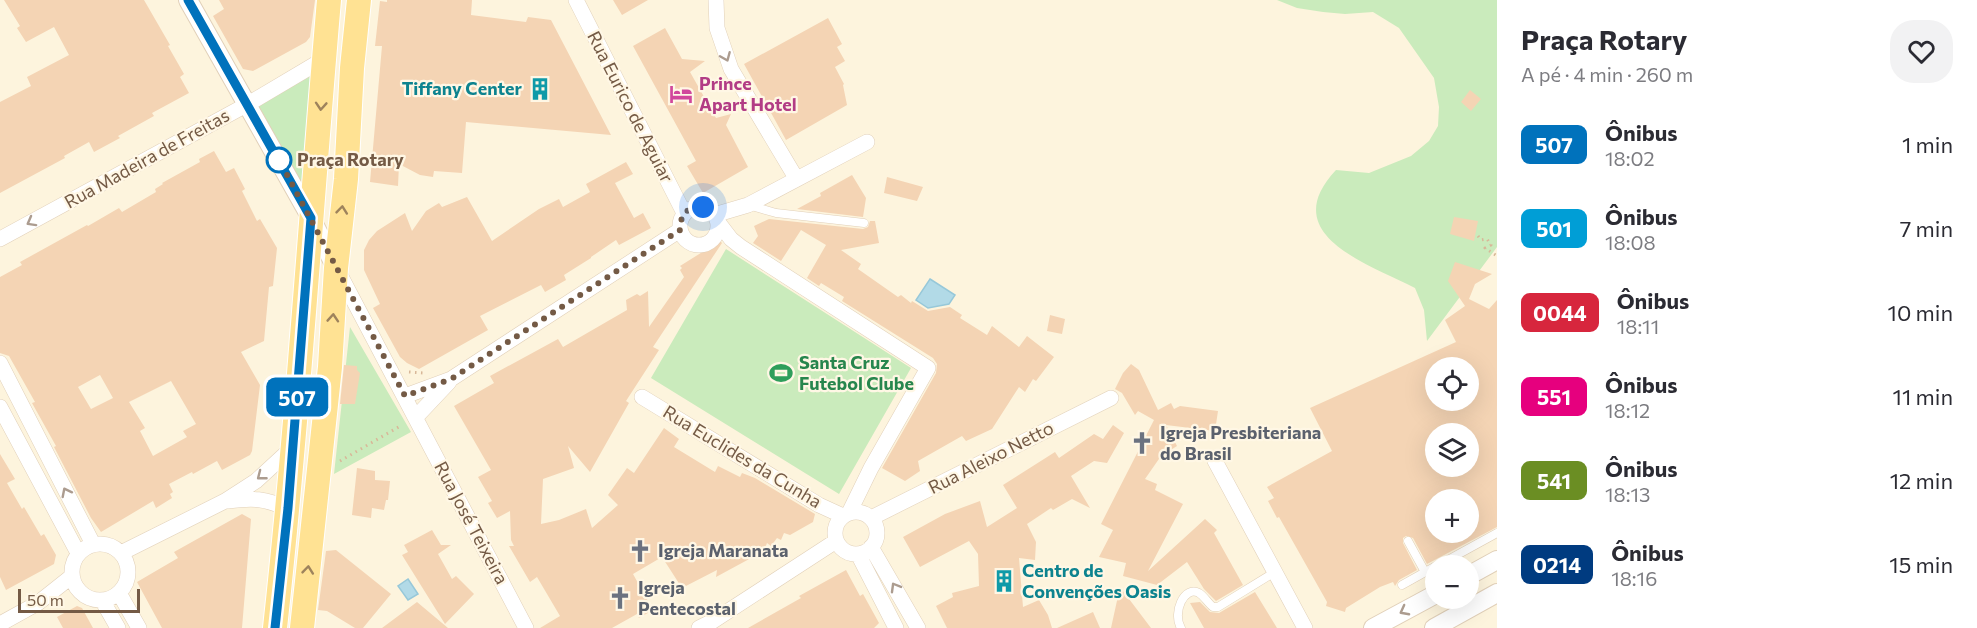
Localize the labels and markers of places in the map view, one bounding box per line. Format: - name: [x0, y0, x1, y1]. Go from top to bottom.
- place label: Prince Apart Hotel: [699, 72, 797, 115]
- building icon: Tiffany Center: [527, 76, 553, 102]
- place label: Tiffany Center: [402, 77, 523, 99]
- hotel icon: Prince Apart Hotel: [668, 81, 694, 107]
- marker: Praça Rotary: [266, 147, 292, 173]
- place label: Praça Rotary: [297, 148, 404, 170]
- place label: Santa Cruz Futebol Clube: [799, 351, 914, 394]
- sports icon: Santa Cruz Futebol Clube: [768, 360, 794, 386]
- place label: Igreja Presbiteriana do Brasil: [1160, 421, 1321, 464]
- church icon: Igreja Presbiteriana do Brasil: [1129, 430, 1155, 456]
- church icon: Igreja Maranata: [627, 538, 653, 564]
- place label: Igreja Maranata: [658, 539, 789, 561]
- place label: Centro de Convenções Oasis: [1022, 559, 1171, 602]
- building icon: Centro de Convenções Oasis: [991, 568, 1017, 594]
- place label: Igreja Pentecostal: [638, 576, 736, 619]
- church icon: Igreja Pentecostal: [607, 585, 633, 611]

